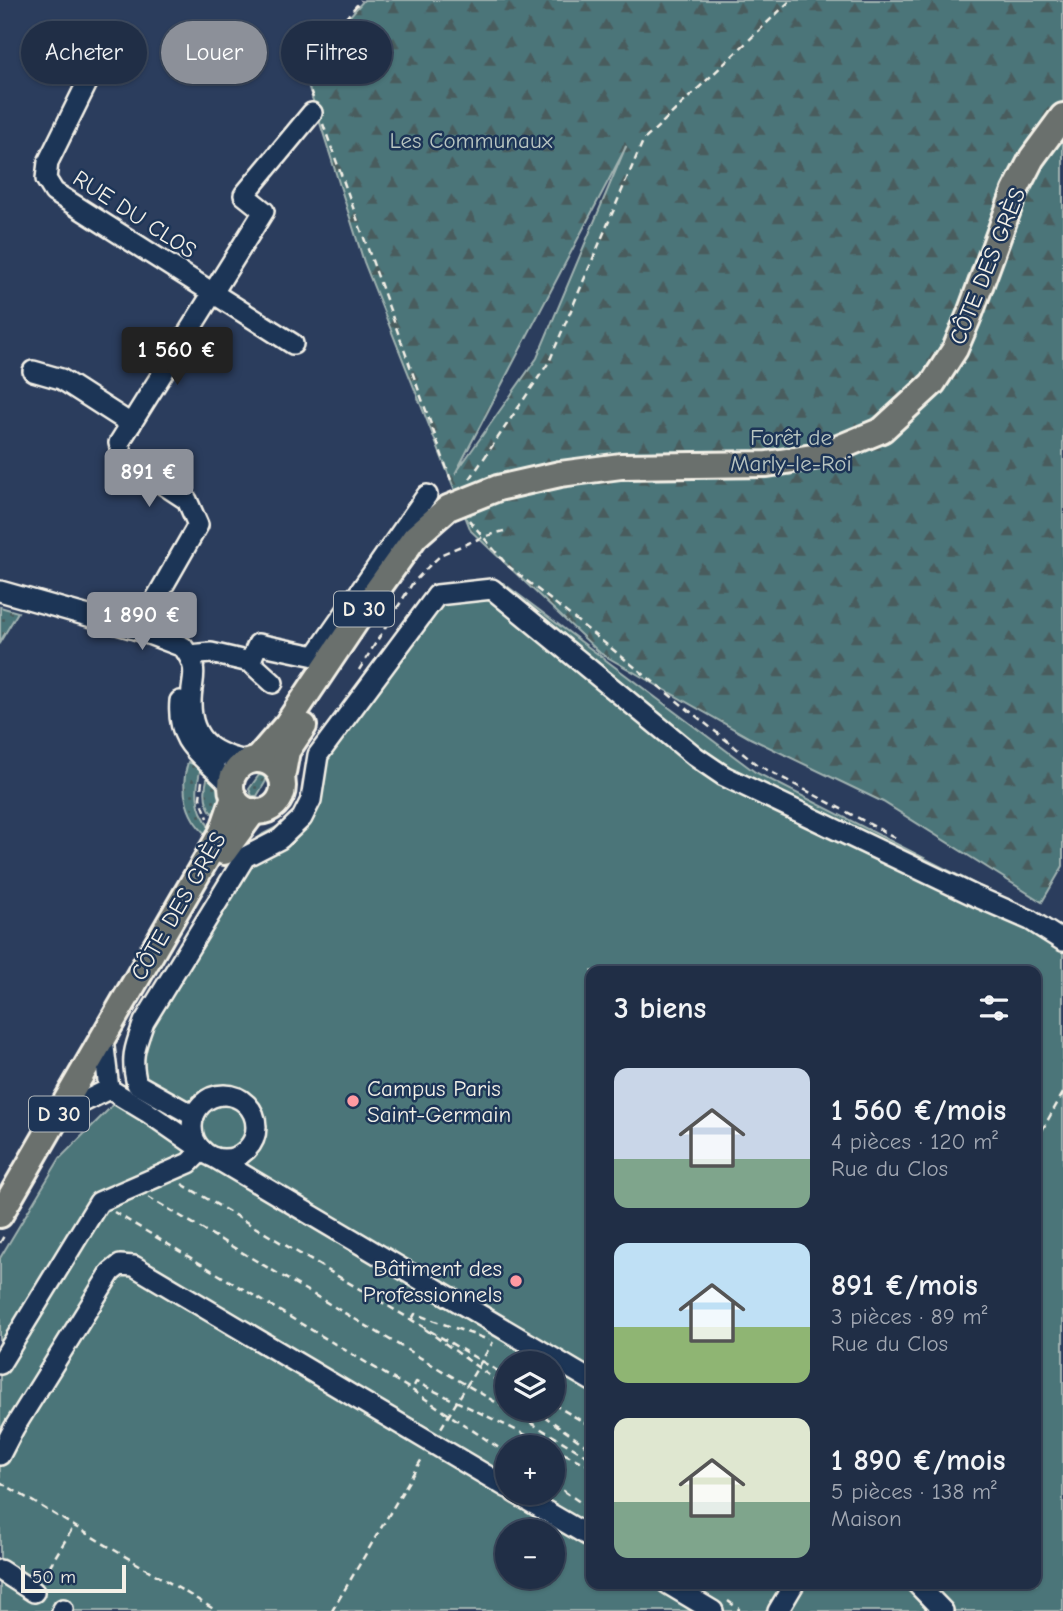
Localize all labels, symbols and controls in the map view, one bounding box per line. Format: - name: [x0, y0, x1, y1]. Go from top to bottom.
- chip: Acheter: [21, 21, 147, 84]
- chip: Louer: [161, 21, 267, 84]
- chip: Filtres: [281, 21, 392, 84]
- park label: Les Communaux: [389, 127, 553, 154]
- street label: RUE DU CLOS: [68, 165, 201, 264]
- street label: CÔTE DES GRÈS: [944, 184, 1031, 349]
- pin: 1 560 €: [112, 328, 242, 387]
- text: 1 560 €: [138, 336, 216, 363]
- park label: Forêt de Marly-le-Roi: [730, 424, 852, 477]
- pin: 891 €: [100, 449, 198, 509]
- text: 891 €: [121, 458, 177, 485]
- pin: 1 890 €: [77, 592, 207, 652]
- road number: D 30: [334, 592, 394, 626]
- text: 1 890 €: [103, 601, 181, 628]
- street label: CÔTE DES GRÈS: [125, 827, 232, 985]
- icon: filters: [975, 989, 1013, 1027]
- text: 3 biens: [614, 991, 706, 1026]
- place label: Campus Paris Saint-Germain: [367, 1075, 511, 1128]
- marker: Campus Paris Saint-Germain: [345, 1093, 361, 1109]
- text: 1 560 €/mois: [831, 1093, 1006, 1128]
- road number: D 30: [29, 1096, 89, 1132]
- icon: home: [670, 1096, 754, 1180]
- text: 4 pièces · 120 m²: [831, 1128, 998, 1155]
- text: Rue du Clos: [831, 1155, 948, 1182]
- place label: Bâtiment des Professionnels: [363, 1255, 502, 1308]
- text: 891 €/mois: [831, 1268, 978, 1303]
- icon: home: [670, 1271, 754, 1355]
- marker: Bâtiment des Professionnels: [508, 1273, 524, 1289]
- text: 3 pièces · 89 m²: [831, 1303, 987, 1330]
- text: Rue du Clos: [831, 1330, 948, 1357]
- map controls: [495, 1351, 565, 1589]
- button: layers: [495, 1351, 565, 1421]
- button: +: [495, 1435, 565, 1505]
- text: 1 890 €/mois: [831, 1443, 1006, 1478]
- icon: home: [670, 1446, 754, 1530]
- text: 5 pièces · 138 m²: [831, 1478, 997, 1505]
- text: Maison: [831, 1505, 902, 1532]
- button: −: [495, 1519, 565, 1589]
- scale bar: [21, 1562, 126, 1594]
- text: 50 m: [32, 1566, 76, 1588]

